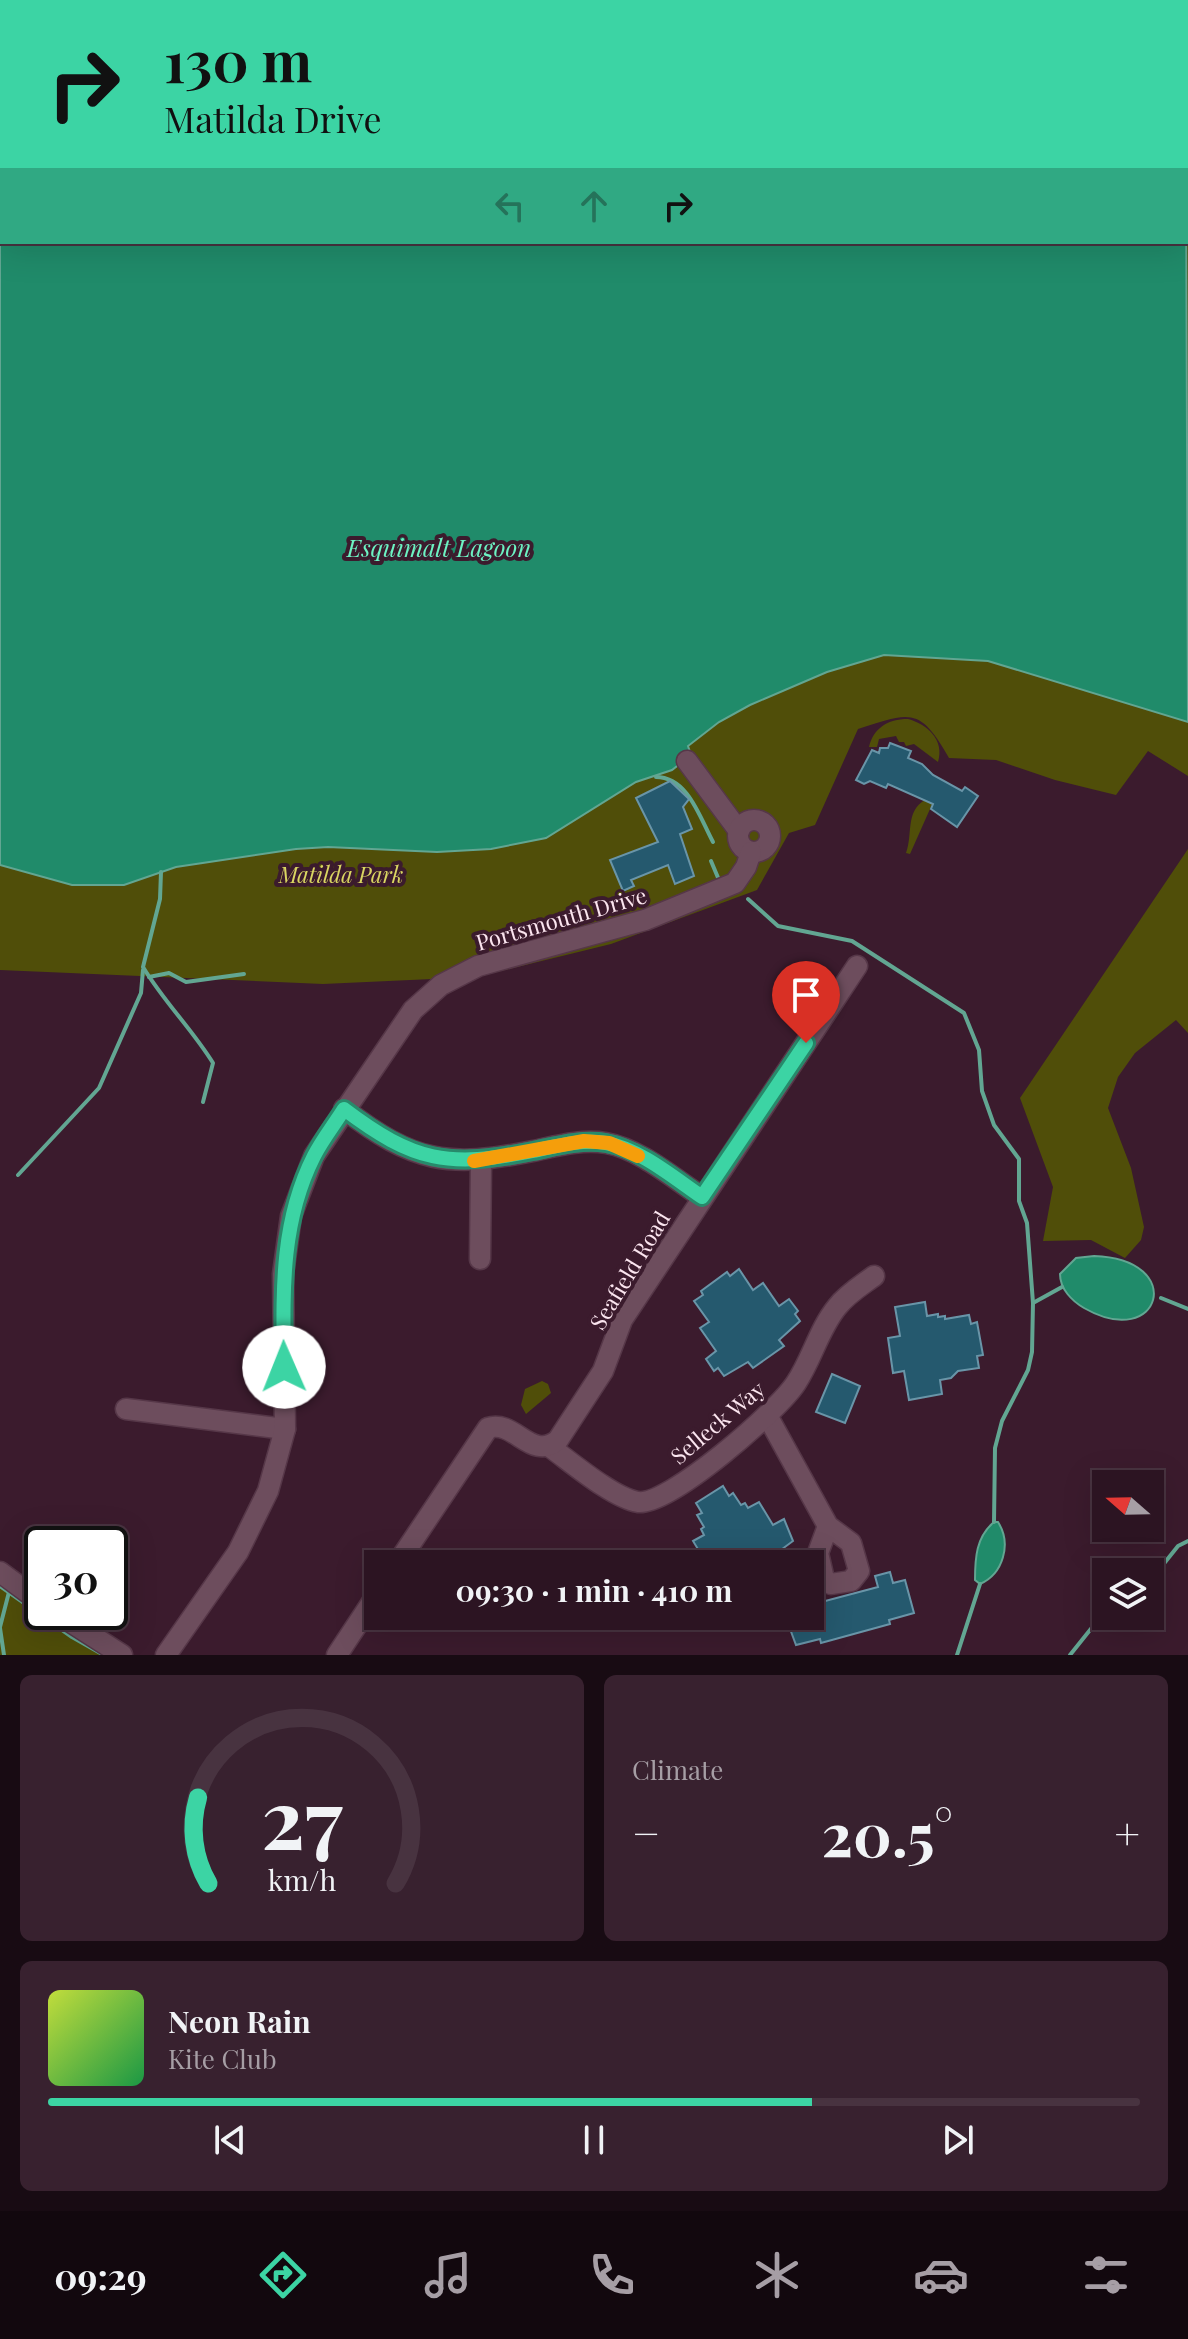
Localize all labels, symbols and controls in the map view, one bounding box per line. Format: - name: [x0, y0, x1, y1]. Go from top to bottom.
- text: 130 m: [164, 22, 312, 97]
- icon: right: [32, 32, 136, 136]
- text: Matilda Drive: [164, 94, 382, 142]
- icon: left: [488, 184, 532, 228]
- icon: ahead: [572, 184, 616, 228]
- icon: right: [656, 184, 700, 228]
- water label: Esquimalt Lagoon: [346, 531, 531, 563]
- park label: Matilda Park: [278, 859, 403, 889]
- street label: Portsmouth Drive: [472, 879, 650, 957]
- pin: [772, 961, 840, 1043]
- icon: arrive: [784, 973, 828, 1017]
- street label: Seafield Road: [582, 1205, 676, 1335]
- position arrow: [242, 1325, 326, 1409]
- street label: Selleck Way: [663, 1374, 771, 1470]
- north arrow: [1092, 1470, 1164, 1542]
- map controls: [1092, 1470, 1164, 1630]
- speed limit sign: 30: [24, 1526, 128, 1630]
- button: layers: [1092, 1558, 1164, 1630]
- text: 09:30 · 1 min · 410 m: [456, 1570, 732, 1610]
- text: Climate: [632, 1752, 723, 1787]
- text: 27: [261, 1760, 343, 1871]
- text: 20.5°: [822, 1792, 953, 1872]
- text: −: [632, 1802, 660, 1861]
- text: +: [1114, 1802, 1140, 1861]
- text: km/h: [268, 1860, 336, 1898]
- text: Neon Rain: [168, 2001, 311, 2041]
- text: Kite Club: [168, 2041, 277, 2076]
- icon: previous: [208, 2118, 252, 2162]
- icon: pause: [572, 2118, 616, 2162]
- icon: next: [936, 2118, 980, 2162]
- icon: directions: [255, 2247, 311, 2303]
- icon: music: [420, 2247, 476, 2303]
- icon: phone: [584, 2247, 640, 2303]
- icon: climate: [749, 2247, 805, 2303]
- icon: car: [913, 2247, 969, 2303]
- icon: filters: [1078, 2247, 1134, 2303]
- text: 09:29: [54, 2251, 147, 2299]

